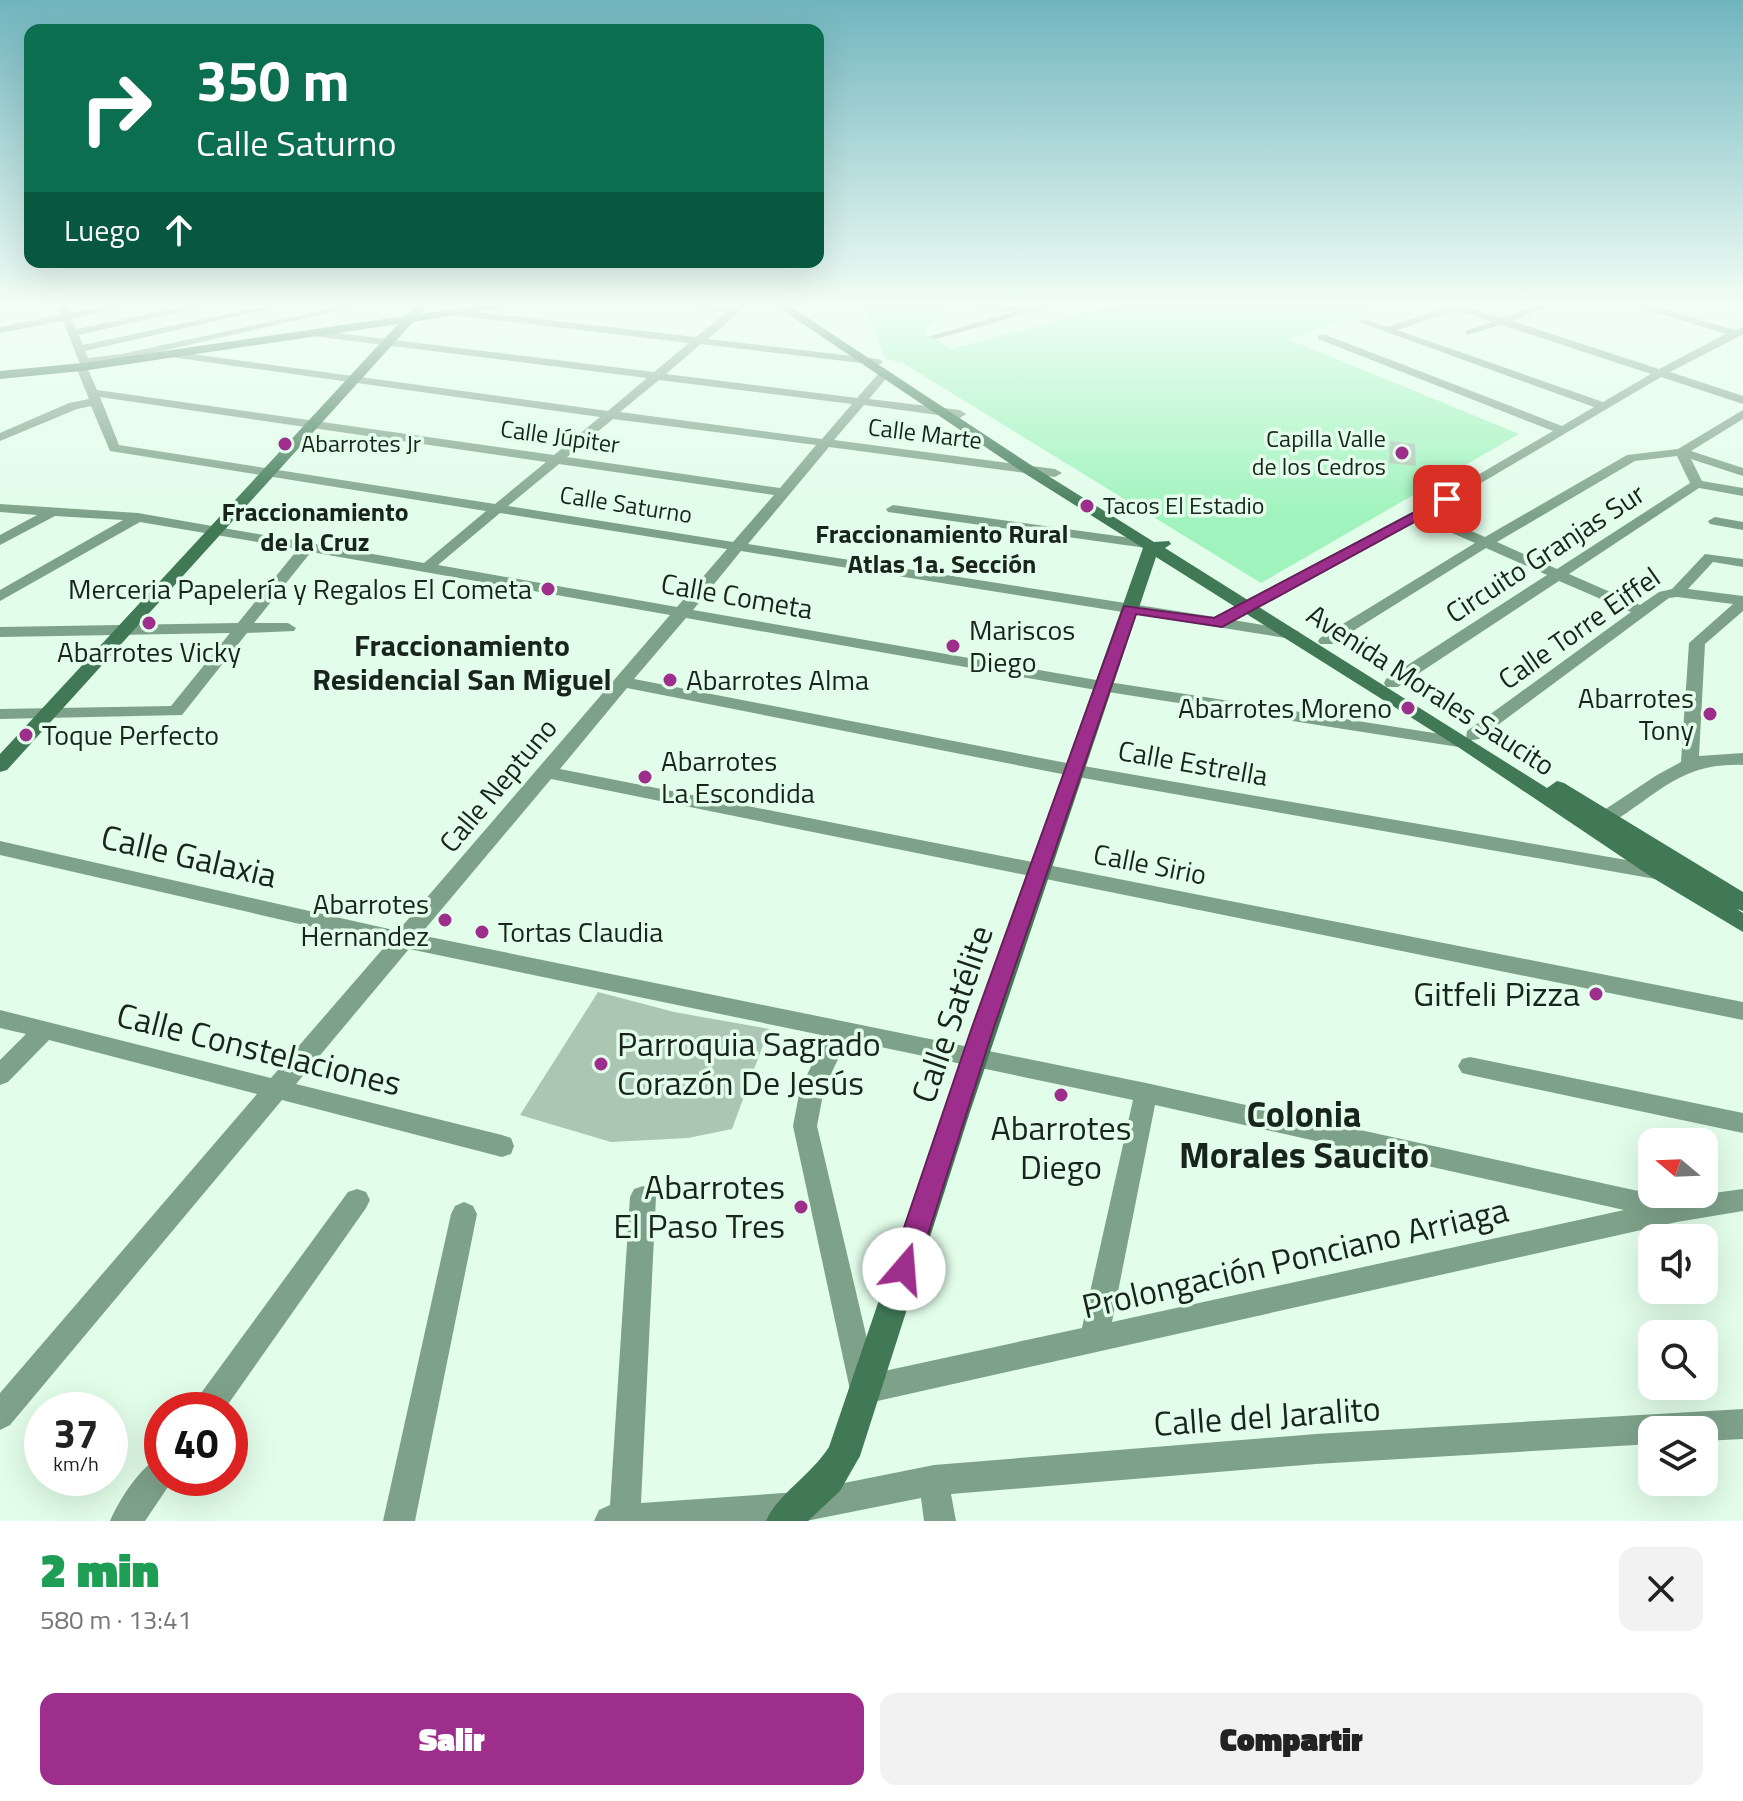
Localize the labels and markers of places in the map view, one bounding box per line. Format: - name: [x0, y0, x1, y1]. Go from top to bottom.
- place label: Capilla Valle de los Cedros: [1252, 420, 1386, 484]
- place label: Abarrotes Jr: [301, 425, 421, 461]
- marker: Abarrotes Jr: [276, 435, 294, 453]
- marker: Capilla Valle de los Cedros: [1393, 444, 1411, 462]
- pin: [1413, 465, 1481, 533]
- place label: Tacos El Estadio: [1103, 487, 1265, 523]
- marker: Tacos El Estadio: [1078, 497, 1096, 515]
- place label: Merceria Papelería y Regalos El Cometa: [68, 567, 532, 610]
- marker: Merceria Papelería y Regalos El Cometa: [539, 580, 557, 598]
- place label: Mariscos Diego: [969, 608, 1075, 683]
- marker: Abarrotes Vicky: [140, 614, 158, 632]
- place label: Abarrotes Vicky: [57, 630, 241, 673]
- marker: Mariscos Diego: [944, 637, 962, 655]
- place label: Abarrotes Alma: [686, 658, 869, 701]
- marker: Abarrotes Alma: [661, 671, 679, 689]
- place label: Abarrotes Tony: [1578, 676, 1694, 751]
- place label: Abarrotes Moreno: [1178, 686, 1392, 729]
- marker: Abarrotes Moreno: [1399, 699, 1417, 717]
- marker: Abarrotes Tony: [1701, 705, 1719, 723]
- place label: Toque Perfecto: [42, 713, 219, 756]
- marker: Toque Perfecto: [17, 726, 35, 744]
- place label: Abarrotes La Escondida: [661, 739, 815, 814]
- marker: Abarrotes La Escondida: [636, 768, 654, 786]
- place label: Abarrotes Hernandez: [301, 882, 429, 957]
- place label: Tortas Claudia: [498, 910, 663, 953]
- marker: Abarrotes Hernandez: [436, 911, 454, 929]
- marker: Tortas Claudia: [473, 923, 491, 941]
- place label: Gitfeli Pizza: [1413, 967, 1580, 1019]
- marker: Gitfeli Pizza: [1587, 985, 1605, 1003]
- place label: Parroquia Sagrado Corazón De Jesús: [617, 1017, 881, 1108]
- marker: Parroquia Sagrado Corazón De Jesús: [592, 1055, 610, 1073]
- marker: Abarrotes Diego: [1052, 1086, 1070, 1104]
- place label: Abarrotes Diego: [990, 1101, 1132, 1192]
- place label: Abarrotes El Paso Tres: [613, 1160, 785, 1251]
- marker: Abarrotes El Paso Tres: [792, 1198, 810, 1216]

